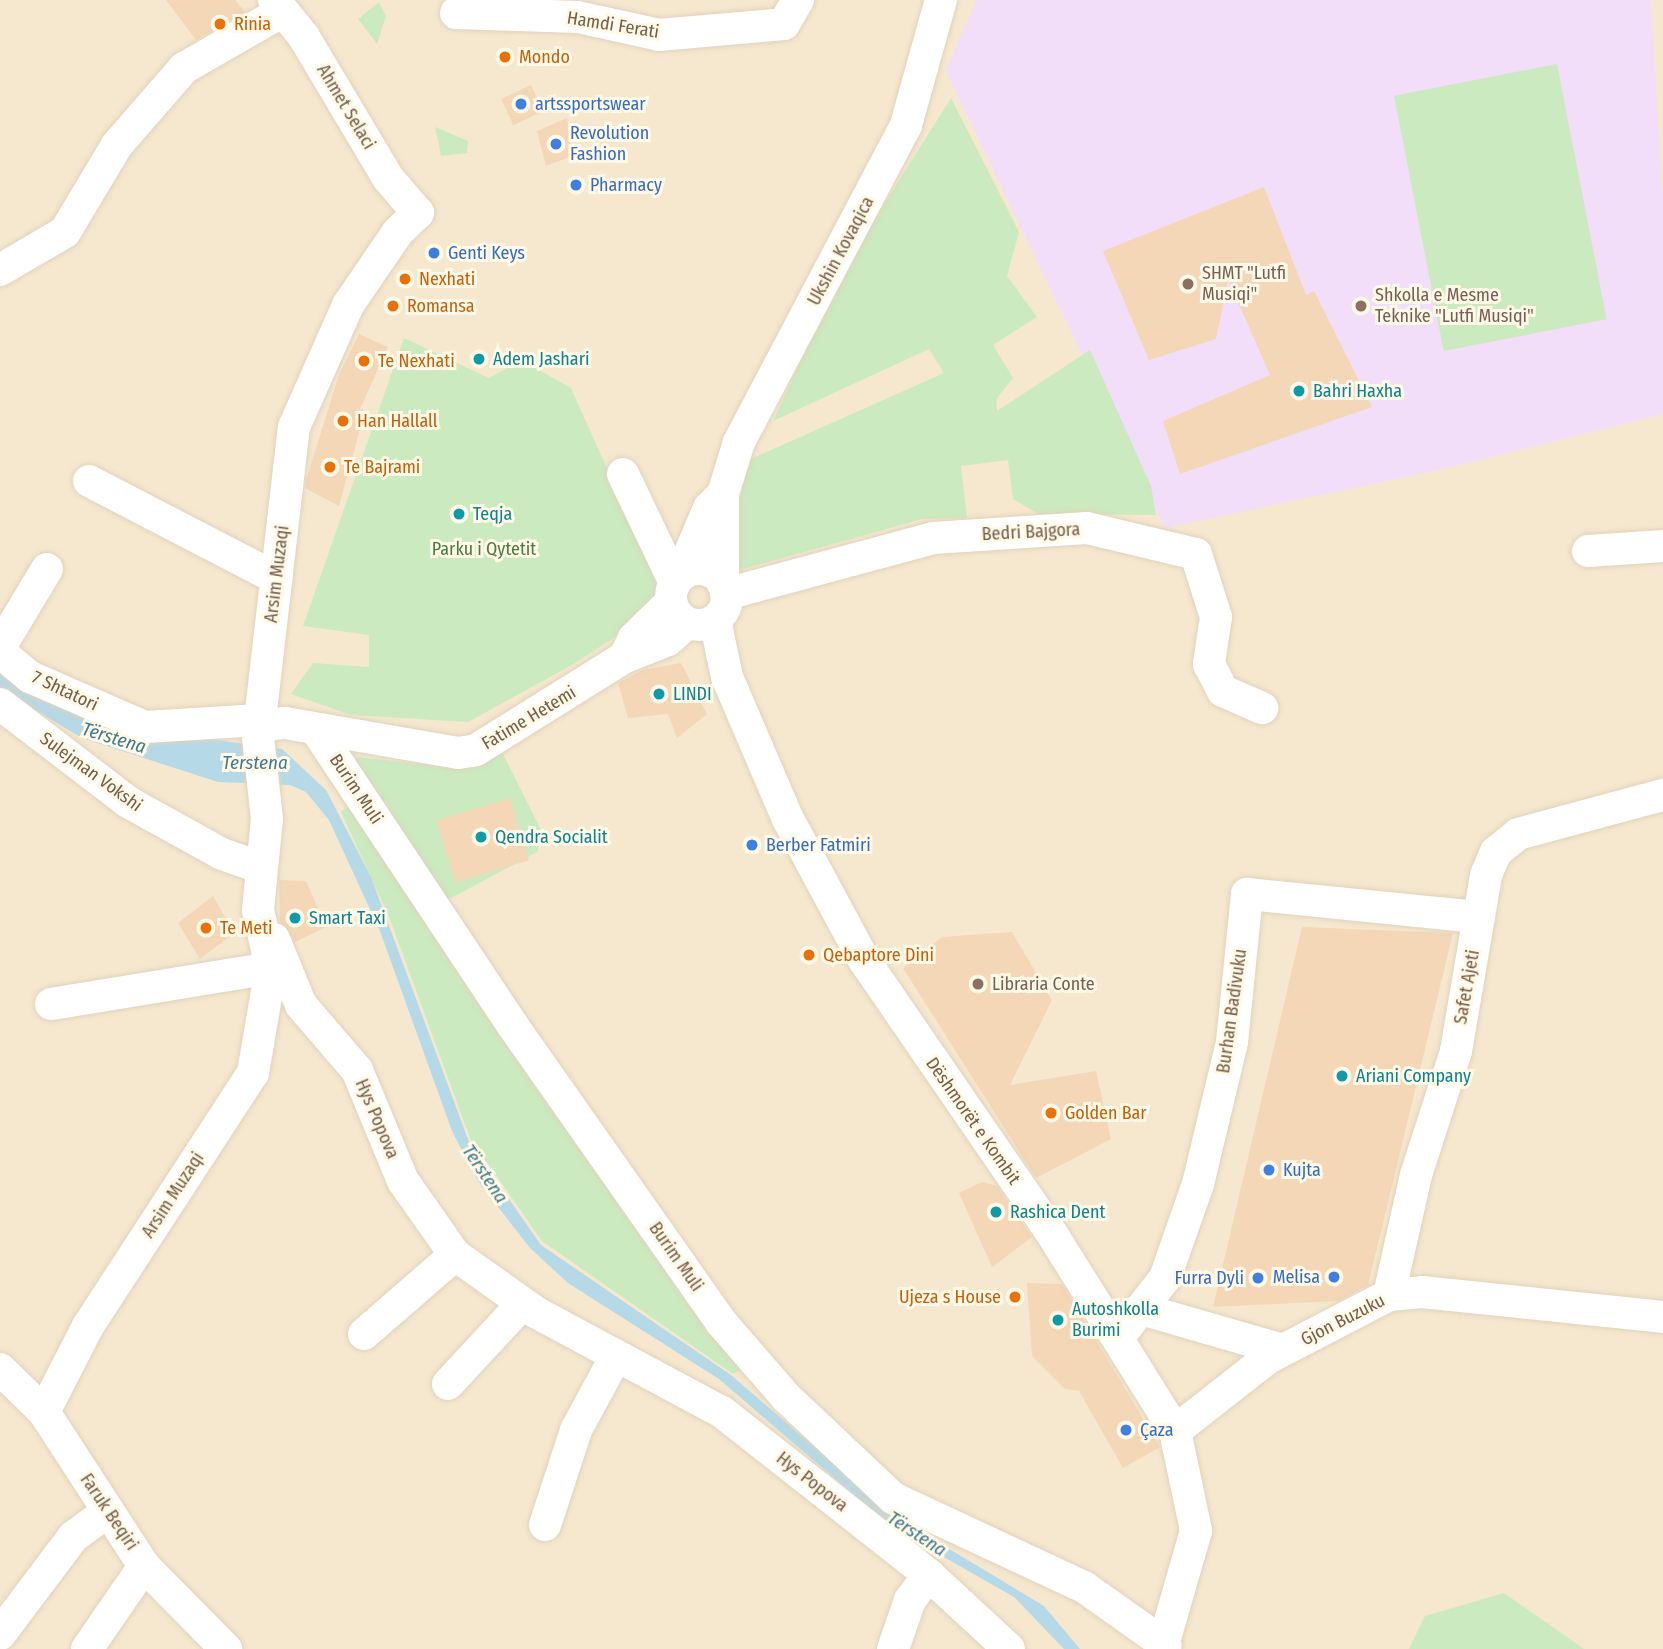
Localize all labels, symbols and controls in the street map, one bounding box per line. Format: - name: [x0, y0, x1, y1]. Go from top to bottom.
- street label: Hamdi Ferati: [565, 7, 661, 43]
- place label: Rinia: [234, 13, 271, 35]
- marker: Rinia: [212, 16, 228, 32]
- place label: Mondo: [519, 46, 570, 68]
- marker: Mondo: [497, 49, 513, 65]
- street label: Ahmet Selaci: [312, 61, 380, 153]
- place label: artssportswear: [535, 93, 646, 115]
- marker: artssportswear: [513, 96, 529, 112]
- place label: Revolution Fashion: [570, 123, 649, 166]
- marker: Revolution Fashion: [548, 136, 564, 152]
- place label: Pharmacy: [590, 174, 662, 196]
- marker: Pharmacy: [568, 177, 584, 193]
- street label: Ukshin Kovaqica: [803, 193, 879, 309]
- place label: Genti Keys: [448, 242, 525, 264]
- marker: Genti Keys: [426, 245, 442, 261]
- place label: SHMT "Lutfi Musiqi": [1202, 263, 1286, 306]
- place label: Nexhati: [419, 268, 475, 290]
- marker: Nexhati: [397, 271, 413, 287]
- marker: SHMT "Lutfi Musiqi": [1180, 276, 1196, 292]
- place label: Shkolla e Mesme Teknike "Lutfi Musiqi": [1375, 285, 1534, 328]
- place label: Romansa: [407, 295, 475, 317]
- marker: Romansa: [385, 298, 401, 314]
- marker: Shkolla e Mesme Teknike "Lutfi Musiqi": [1353, 298, 1369, 314]
- place label: Adem Jashari: [493, 348, 589, 370]
- place label: Te Nexhati: [378, 350, 455, 372]
- marker: Adem Jashari: [471, 351, 487, 367]
- marker: Te Nexhati: [356, 353, 372, 369]
- place label: Bahri Haxha: [1313, 380, 1402, 402]
- marker: Bahri Haxha: [1291, 383, 1307, 399]
- place label: Han Hallall: [357, 410, 438, 432]
- marker: Han Hallall: [335, 413, 351, 429]
- place label: Te Bajrami: [344, 456, 420, 478]
- marker: Te Bajrami: [322, 459, 338, 475]
- place label: Teqja: [473, 503, 512, 525]
- marker: Teqja: [451, 506, 467, 522]
- street label: Bedri Bajgora: [981, 519, 1081, 545]
- street label: Arsim Muzaqi: [260, 524, 294, 624]
- park label: Parku i Qytetit: [432, 538, 536, 560]
- street label: 7 Shtatori: [29, 666, 101, 716]
- street label: Fatime Hetemi: [478, 682, 580, 754]
- place label: LINDI: [673, 683, 712, 705]
- marker: LINDI: [651, 686, 667, 702]
- water label: Tërstena: [79, 717, 149, 759]
- street label: Sulejman Vokshi: [36, 728, 146, 816]
- street label: Burim Muli: [325, 750, 387, 828]
- water label: Terstena: [222, 752, 288, 774]
- place label: Qendra Socialit: [495, 826, 608, 848]
- marker: Qendra Socialit: [473, 829, 489, 845]
- place label: Berber Fatmiri: [766, 834, 871, 856]
- marker: Berber Fatmiri: [744, 837, 760, 853]
- place label: Smart Taxi: [309, 907, 386, 929]
- marker: Smart Taxi: [287, 910, 303, 926]
- place label: Te Meti: [220, 917, 273, 939]
- marker: Te Meti: [198, 920, 214, 936]
- place label: Qebaptore Dini: [823, 944, 934, 966]
- marker: Qebaptore Dini: [801, 947, 817, 963]
- street label: Burhan Badivuku: [1213, 947, 1251, 1075]
- street label: Safet Ajeti: [1450, 948, 1484, 1026]
- place label: Libraria Conte: [992, 973, 1095, 995]
- marker: Libraria Conte: [970, 976, 986, 992]
- street label: Dëshmorët e Kombit: [921, 1053, 1025, 1189]
- place label: Ariani Company: [1356, 1065, 1471, 1087]
- marker: Ariani Company: [1334, 1068, 1350, 1084]
- street label: Hys Popova: [351, 1076, 403, 1162]
- place label: Golden Bar: [1065, 1102, 1147, 1124]
- marker: Golden Bar: [1043, 1105, 1059, 1121]
- water label: Tërstena: [457, 1140, 513, 1208]
- street label: Arsim Muzaqi: [137, 1148, 209, 1242]
- place label: Kujta: [1283, 1159, 1321, 1181]
- marker: Kujta: [1261, 1162, 1277, 1178]
- place label: Rashica Dent: [1010, 1201, 1105, 1223]
- marker: Rashica Dent: [988, 1204, 1004, 1220]
- street label: Burim Muli: [644, 1218, 708, 1296]
- place label: Melisa: [1273, 1266, 1320, 1288]
- place label: Furra Dyli: [1175, 1267, 1244, 1289]
- marker: Melisa: [1326, 1269, 1342, 1285]
- marker: Furra Dyli: [1250, 1270, 1266, 1286]
- place label: Ujeza s House: [899, 1286, 1001, 1308]
- marker: Ujeza s House: [1007, 1289, 1023, 1305]
- street label: Gjon Buzuku: [1297, 1290, 1389, 1350]
- place label: Autoshkolla Burimi: [1072, 1299, 1159, 1342]
- marker: Autoshkolla Burimi: [1050, 1312, 1066, 1328]
- place label: Çaza: [1140, 1419, 1173, 1441]
- marker: Çaza: [1118, 1422, 1134, 1438]
- street label: Hys Popova: [772, 1447, 852, 1517]
- street label: Faruk Beqiri: [76, 1470, 142, 1554]
- water label: Tërstena: [883, 1507, 951, 1561]

